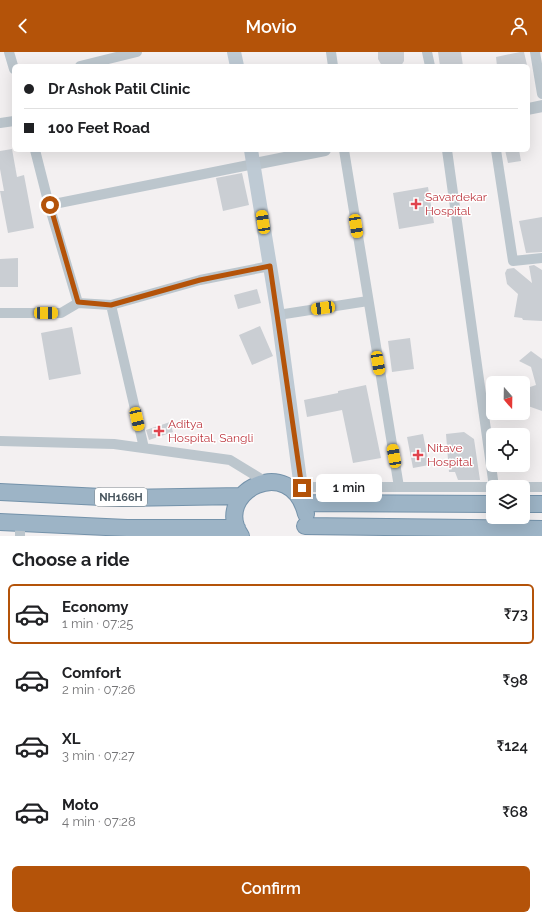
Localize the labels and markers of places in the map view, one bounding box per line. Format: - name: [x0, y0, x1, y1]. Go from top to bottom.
- place label: Savardekar Hospital: [425, 190, 488, 218]
- marker: Savardekar Hospital: [410, 198, 422, 210]
- place label: Aditya Hospital, Sangli: [168, 417, 253, 445]
- marker: Aditya Hospital, Sangli: [153, 425, 165, 437]
- place label: Nitave Hospital: [427, 441, 473, 469]
- marker: Nitave Hospital: [412, 449, 424, 461]

